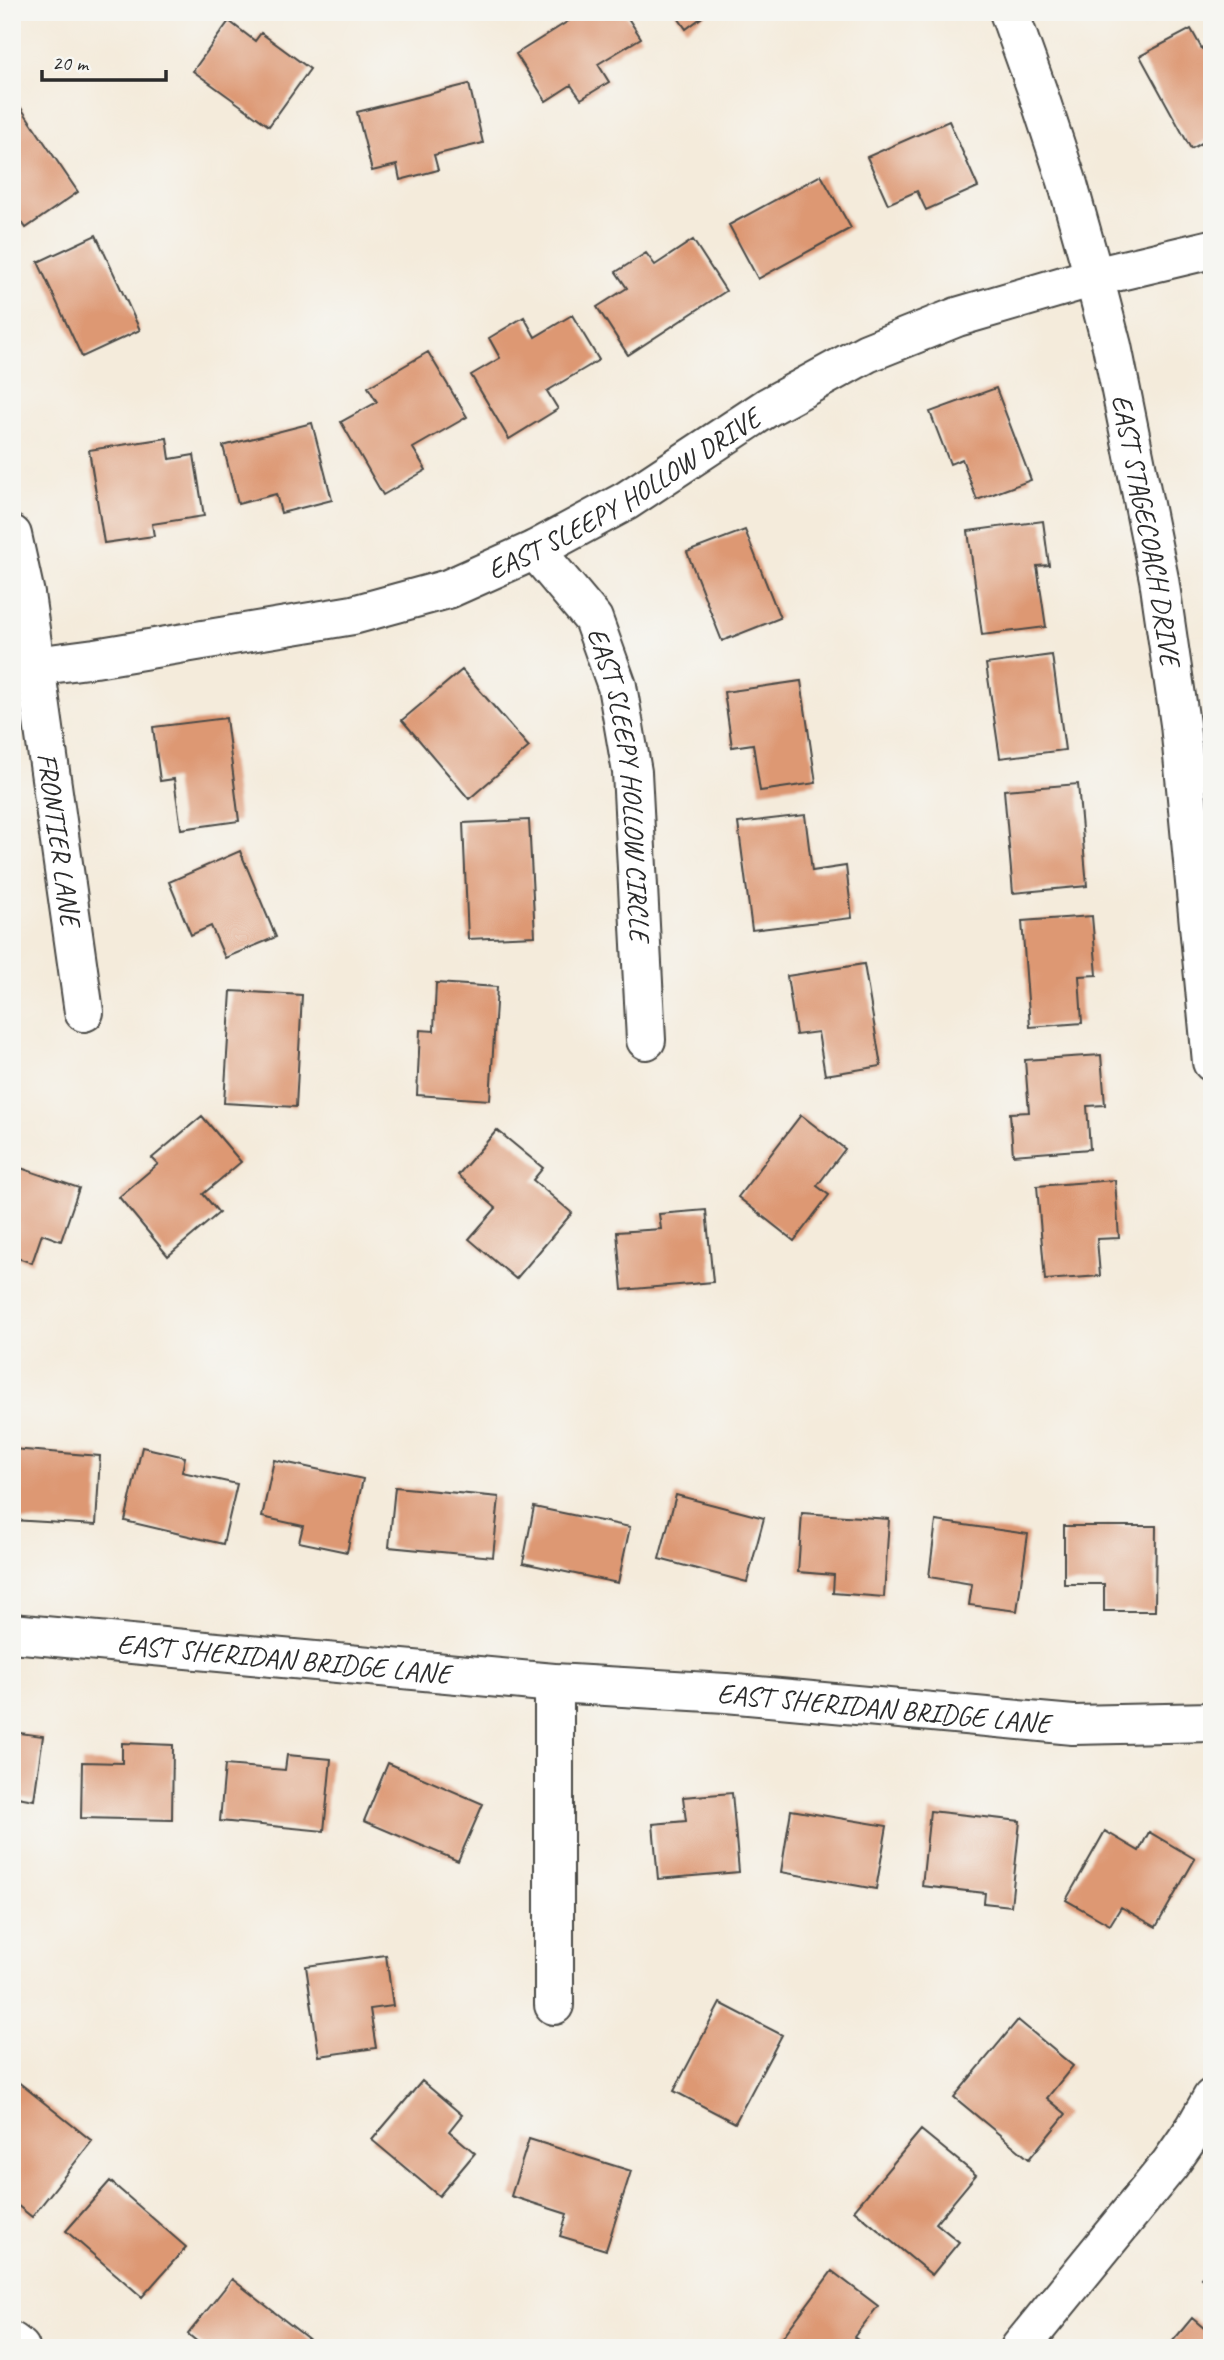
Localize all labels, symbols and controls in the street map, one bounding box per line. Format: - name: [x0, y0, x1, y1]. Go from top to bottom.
- scale bar: [42, 38, 166, 82]
- text: 20 m: [52, 50, 90, 76]
- street label: EAST STAGECOACH DRIVE: [1105, 391, 1189, 671]
- street label: EAST SLEEPY HOLLOW DRIVE: [482, 398, 769, 587]
- street label: EAST SLEEPY HOLLOW CIRCLE: [580, 622, 659, 946]
- street label: FRONTIER LANE: [30, 750, 90, 932]
- street label: EAST SHERIDAN BRIDGE LANE: [116, 1625, 455, 1691]
- street label: EAST SHERIDAN BRIDGE LANE: [716, 1675, 1055, 1741]

